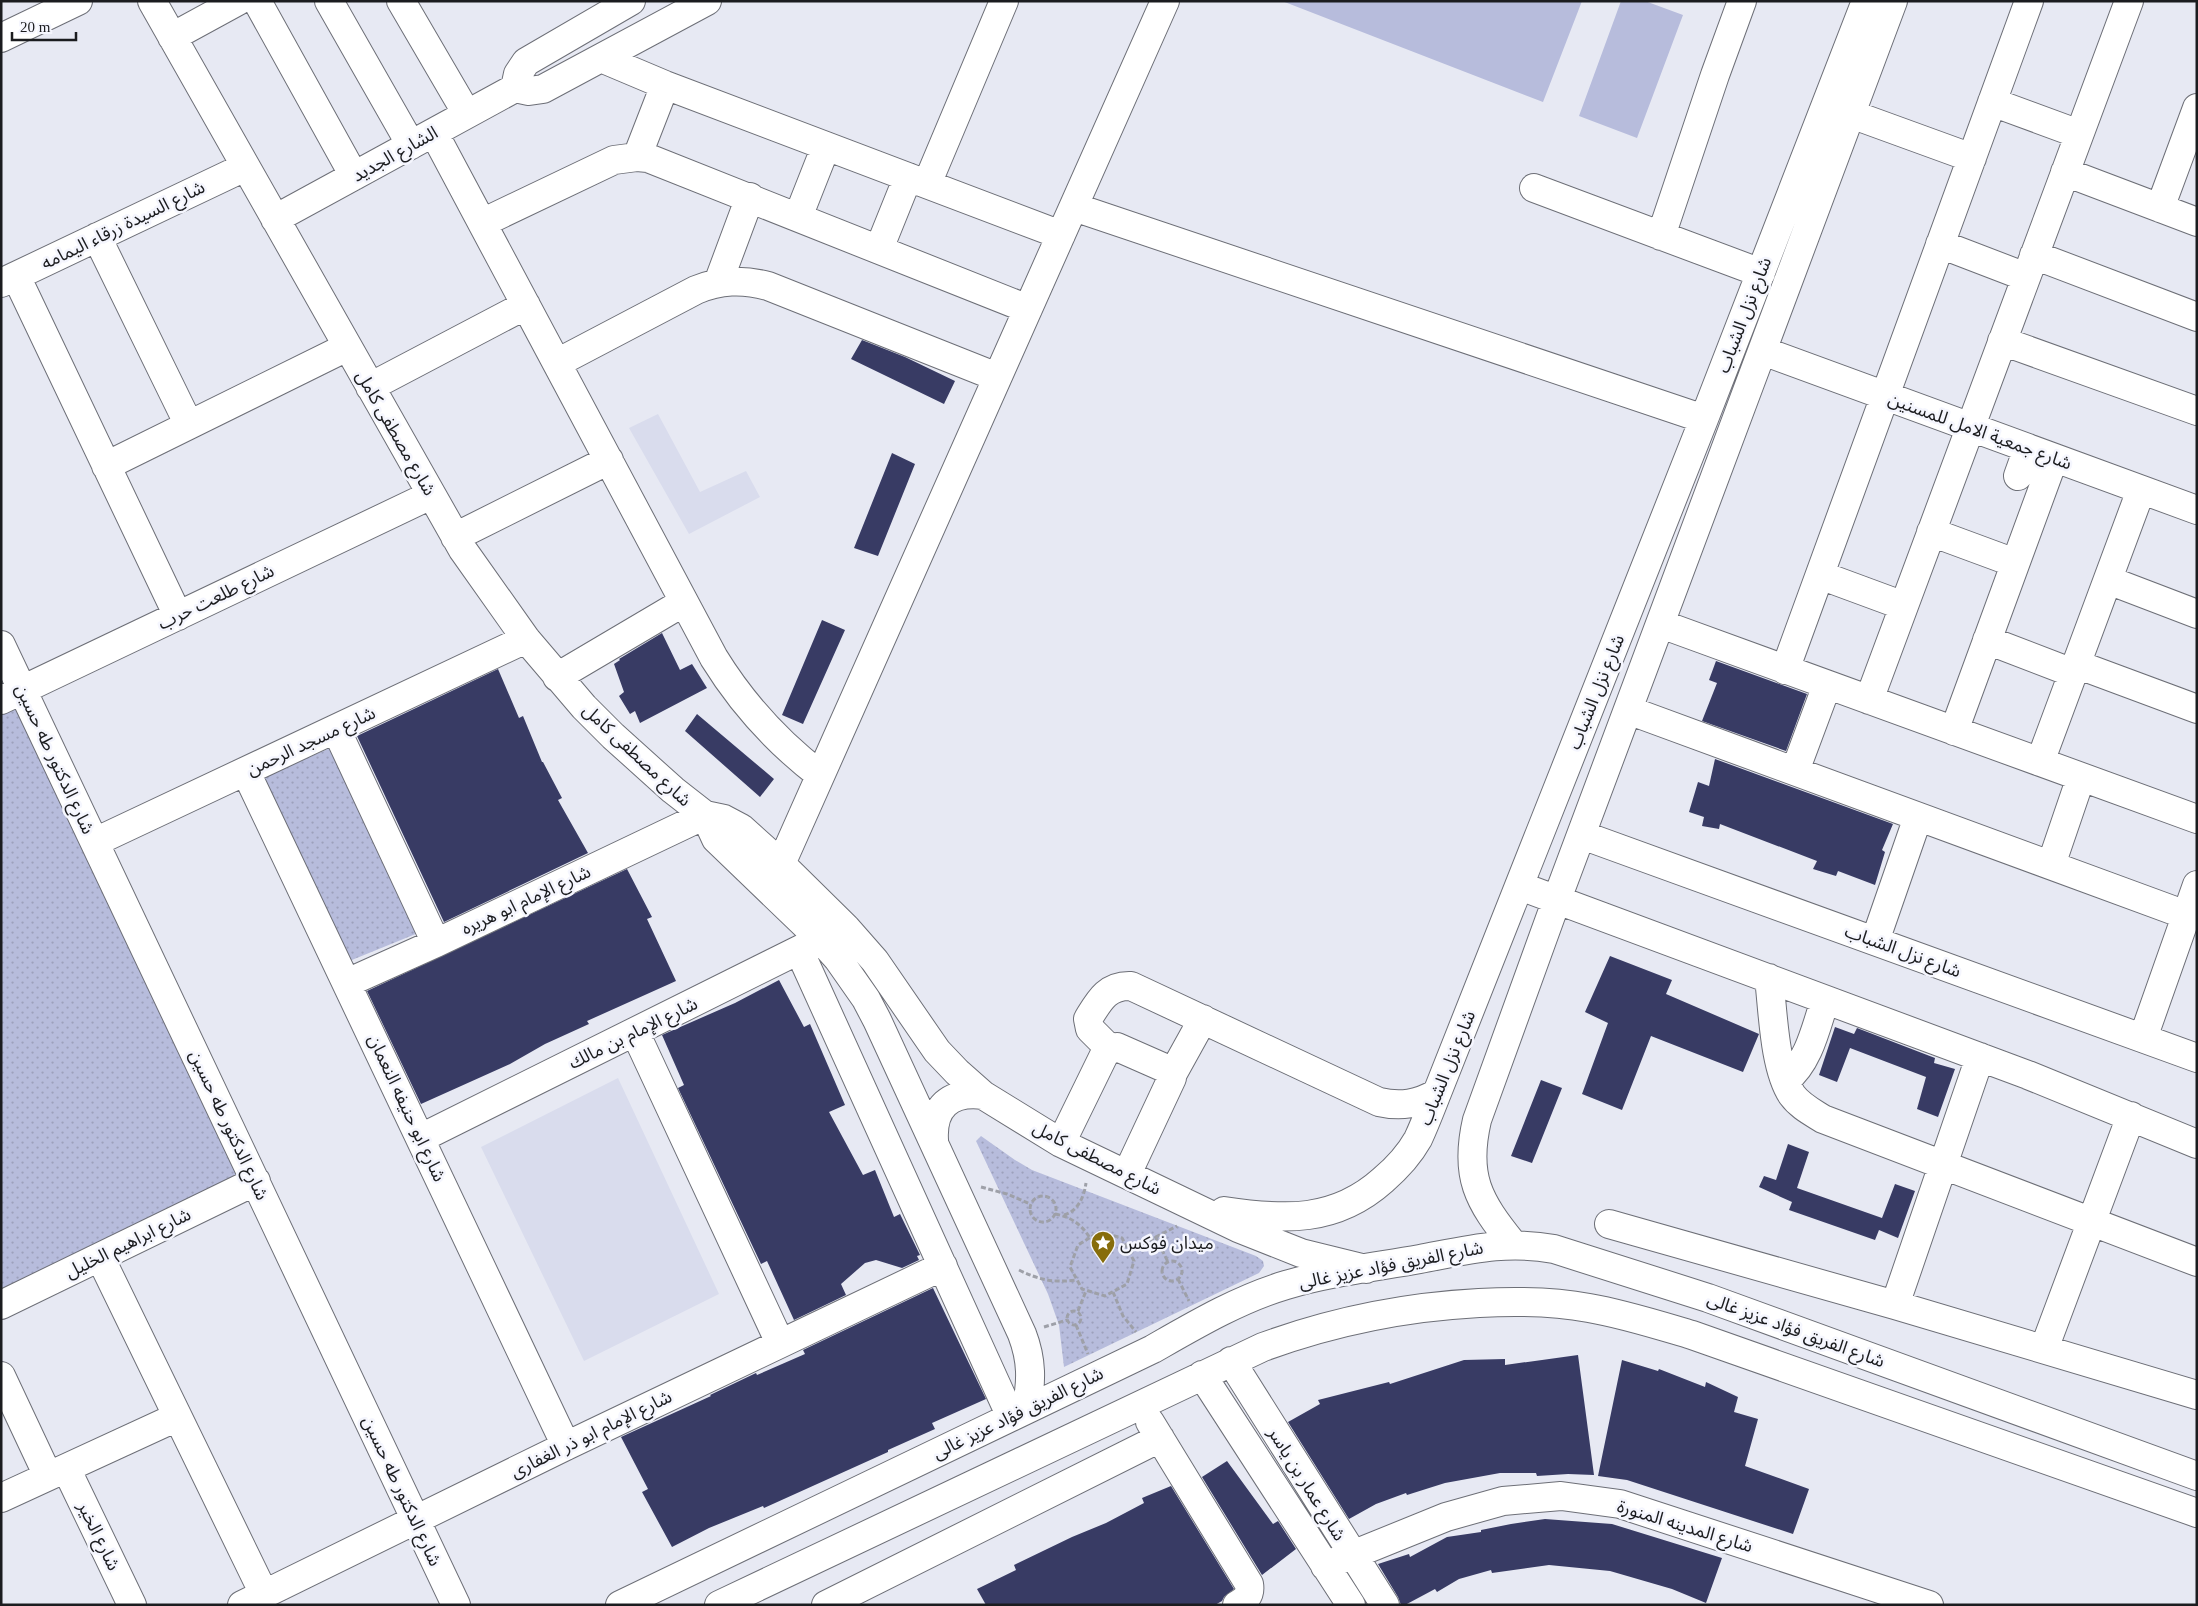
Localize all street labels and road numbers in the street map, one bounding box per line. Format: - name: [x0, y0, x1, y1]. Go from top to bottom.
- street label: الشارع الجديد: [349, 122, 443, 189]
- street label: شارع السيدة زرقاء اليمامه: [38, 177, 210, 277]
- street label: شارع نزل الشباب: [1713, 254, 1779, 377]
- street label: شارع مصطفى كامل: [349, 367, 440, 501]
- street label: شارع جمعية الامل للمسنين: [1884, 388, 2074, 477]
- street label: شارع طلعت حرب: [155, 560, 279, 637]
- street label: شارع نزل الشباب: [1564, 632, 1632, 754]
- street label: شارع الدكتور طه حسين: [8, 681, 99, 839]
- street label: شارع مصطفى كامل: [576, 700, 695, 813]
- street label: شارع مسجد الرحمن: [244, 702, 380, 783]
- street label: شارع الإمام ابو هريره: [458, 861, 596, 942]
- street label: شارع نزل الشباب: [1841, 921, 1964, 985]
- street label: شارع الإمام بن مالك: [565, 993, 702, 1076]
- street label: شارع نزل الشباب: [1415, 1008, 1483, 1130]
- street label: شارع ابو حنيفه النعمان: [361, 1031, 450, 1186]
- street label: شارع الدكتور طه حسين: [182, 1047, 273, 1205]
- street label: شارع مصطفى كامل: [1028, 1117, 1164, 1202]
- street label: شارع ابراهيم الخليل: [62, 1204, 196, 1286]
- street label: شارع الفريق فؤاد عزيز غالى: [1297, 1237, 1486, 1297]
- street label: شارع الفريق فؤاد عزيز غالى: [1703, 1289, 1887, 1375]
- street label: شارع الفريق فؤاد عزيز غالى: [929, 1363, 1108, 1467]
- street label: شارع الإمام ابو ذر الغفارى: [507, 1386, 677, 1485]
- street label: شارع الدكتور طه حسين: [355, 1413, 446, 1571]
- street label: شارع عمار بن ياسر: [1260, 1423, 1350, 1546]
- street label: شارع المدينه المنورة: [1614, 1496, 1755, 1560]
- street label: شارع الخير: [70, 1498, 124, 1575]

